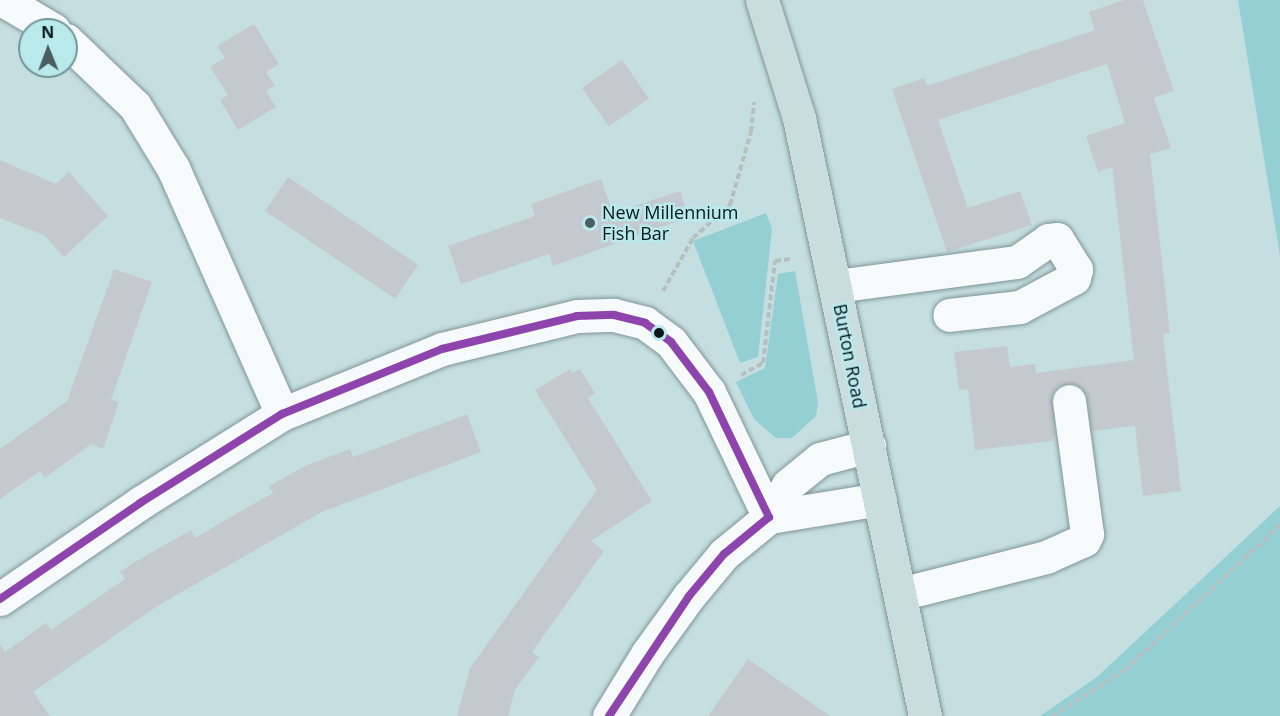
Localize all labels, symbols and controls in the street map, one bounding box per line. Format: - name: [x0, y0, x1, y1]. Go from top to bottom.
- north arrow: [18, 18, 78, 78]
- text: N: [41, 21, 54, 43]
- place label: New Millennium Fish Bar: [602, 202, 739, 244]
- marker: New Millennium Fish Bar: [583, 216, 597, 230]
- street label: Burton Road: [829, 302, 871, 410]
- unlabelled marker: [653, 327, 665, 339]

